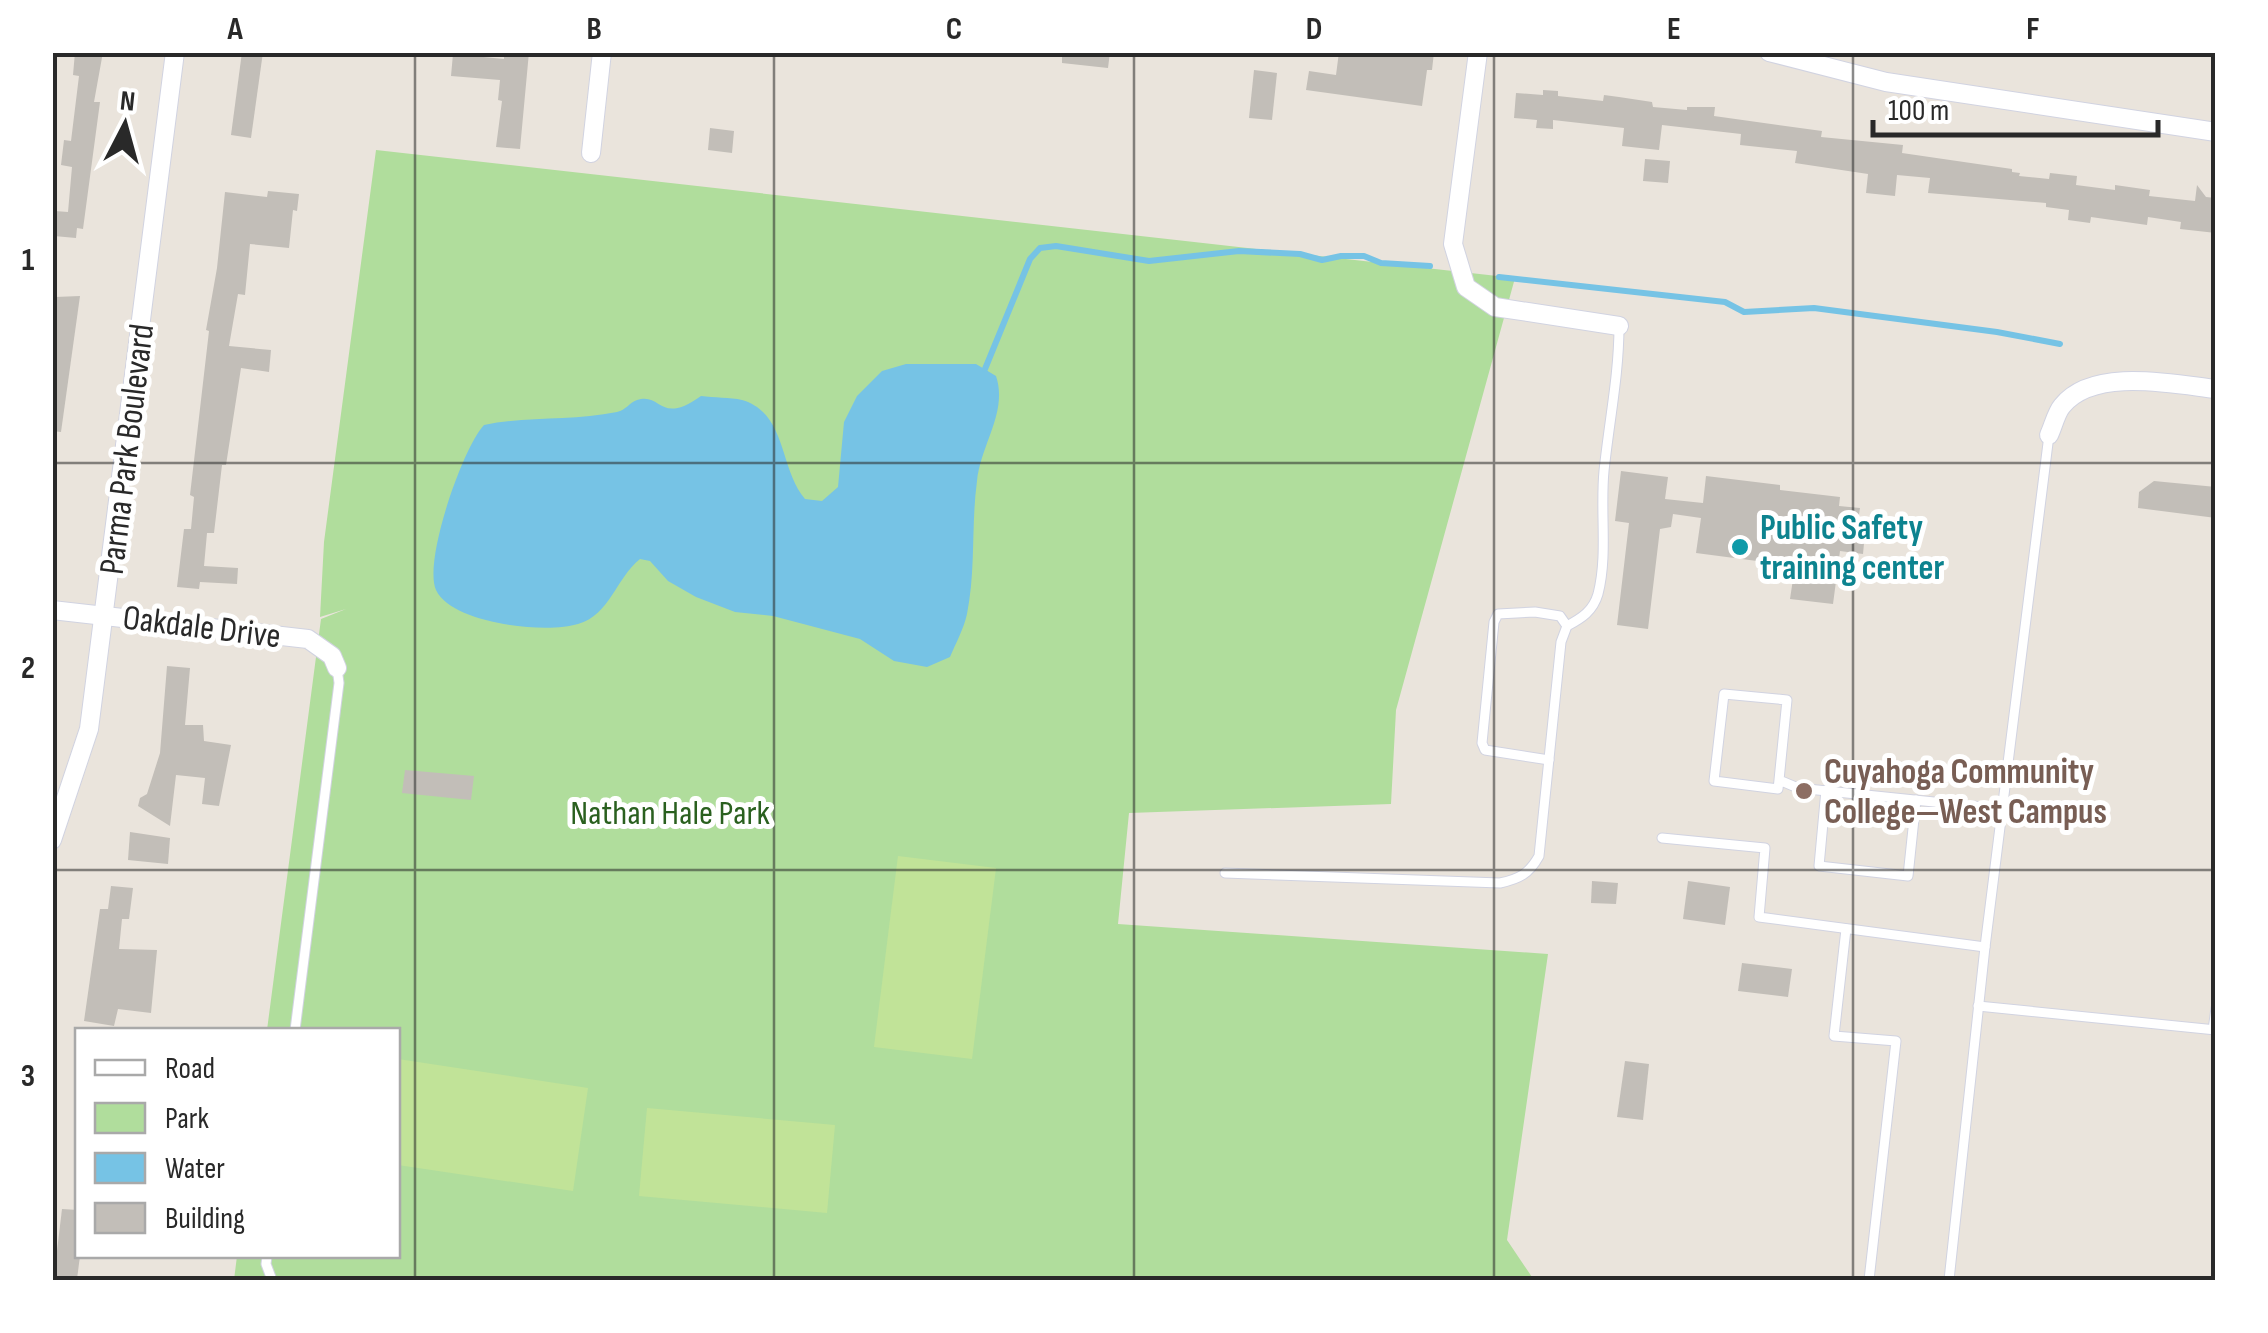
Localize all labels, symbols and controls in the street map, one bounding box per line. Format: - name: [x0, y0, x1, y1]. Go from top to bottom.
- text: A: [226, 10, 243, 49]
- text: B: [586, 10, 602, 49]
- text: C: [946, 10, 962, 49]
- text: D: [1306, 10, 1322, 49]
- text: E: [1667, 10, 1681, 49]
- text: F: [2026, 10, 2040, 49]
- north arrow: [75, 75, 175, 175]
- scale bar: [1873, 75, 2158, 137]
- text: N: [118, 84, 137, 119]
- text: 100 m: [1888, 93, 1949, 129]
- text: 1: [22, 241, 35, 280]
- street label: Parma Park Boulevard: [91, 322, 164, 577]
- place label: Public Safety training center: [1760, 507, 1944, 590]
- marker: Public Safety training center: [1729, 536, 1751, 558]
- street label: Oakdale Drive: [121, 596, 283, 658]
- text: 2: [21, 649, 35, 688]
- place label: Cuyahoga Community College—West Campus: [1824, 751, 2107, 834]
- marker: Cuyahoga Community College—West Campus: [1793, 780, 1815, 802]
- park label: Nathan Hale Park: [570, 792, 770, 835]
- legend: [75, 1028, 400, 1258]
- text: Road: [165, 1051, 215, 1087]
- text: 3: [21, 1057, 35, 1096]
- text: Park: [165, 1101, 209, 1137]
- text: Water: [165, 1151, 225, 1187]
- text: Building: [165, 1201, 245, 1237]

